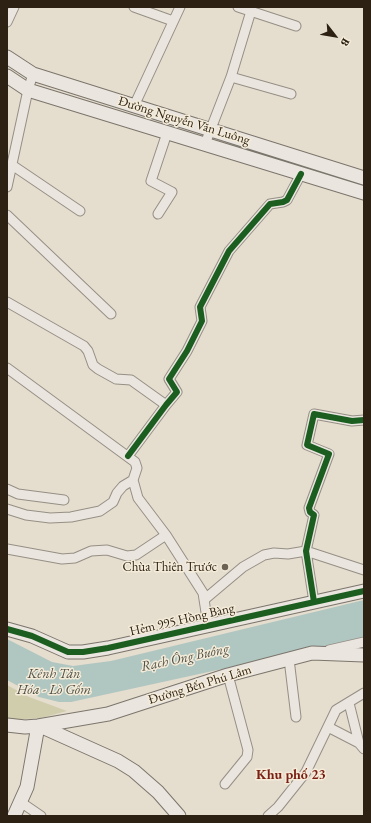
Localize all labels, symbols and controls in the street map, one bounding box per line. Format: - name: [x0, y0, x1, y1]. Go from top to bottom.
- north arrow: [315, 16, 355, 56]
- text: B: [338, 36, 353, 49]
- street label: Đường Nguyễn Văn Luông: [116, 94, 252, 148]
- place label: Chùa Thiên Trước: [122, 559, 217, 575]
- marker: Chùa Thiên Trước: [220, 562, 230, 572]
- street label: Hẻm 995 Hồng Bàng: [128, 600, 236, 640]
- water label: Rạch Ông Buông: [140, 641, 230, 675]
- street label: Đường Bến Phú Lâm: [146, 662, 254, 708]
- water label: Kênh Tân Hóa - Lò Gốm: [17, 666, 91, 698]
- district label: Khu phố 23: [256, 767, 326, 783]

